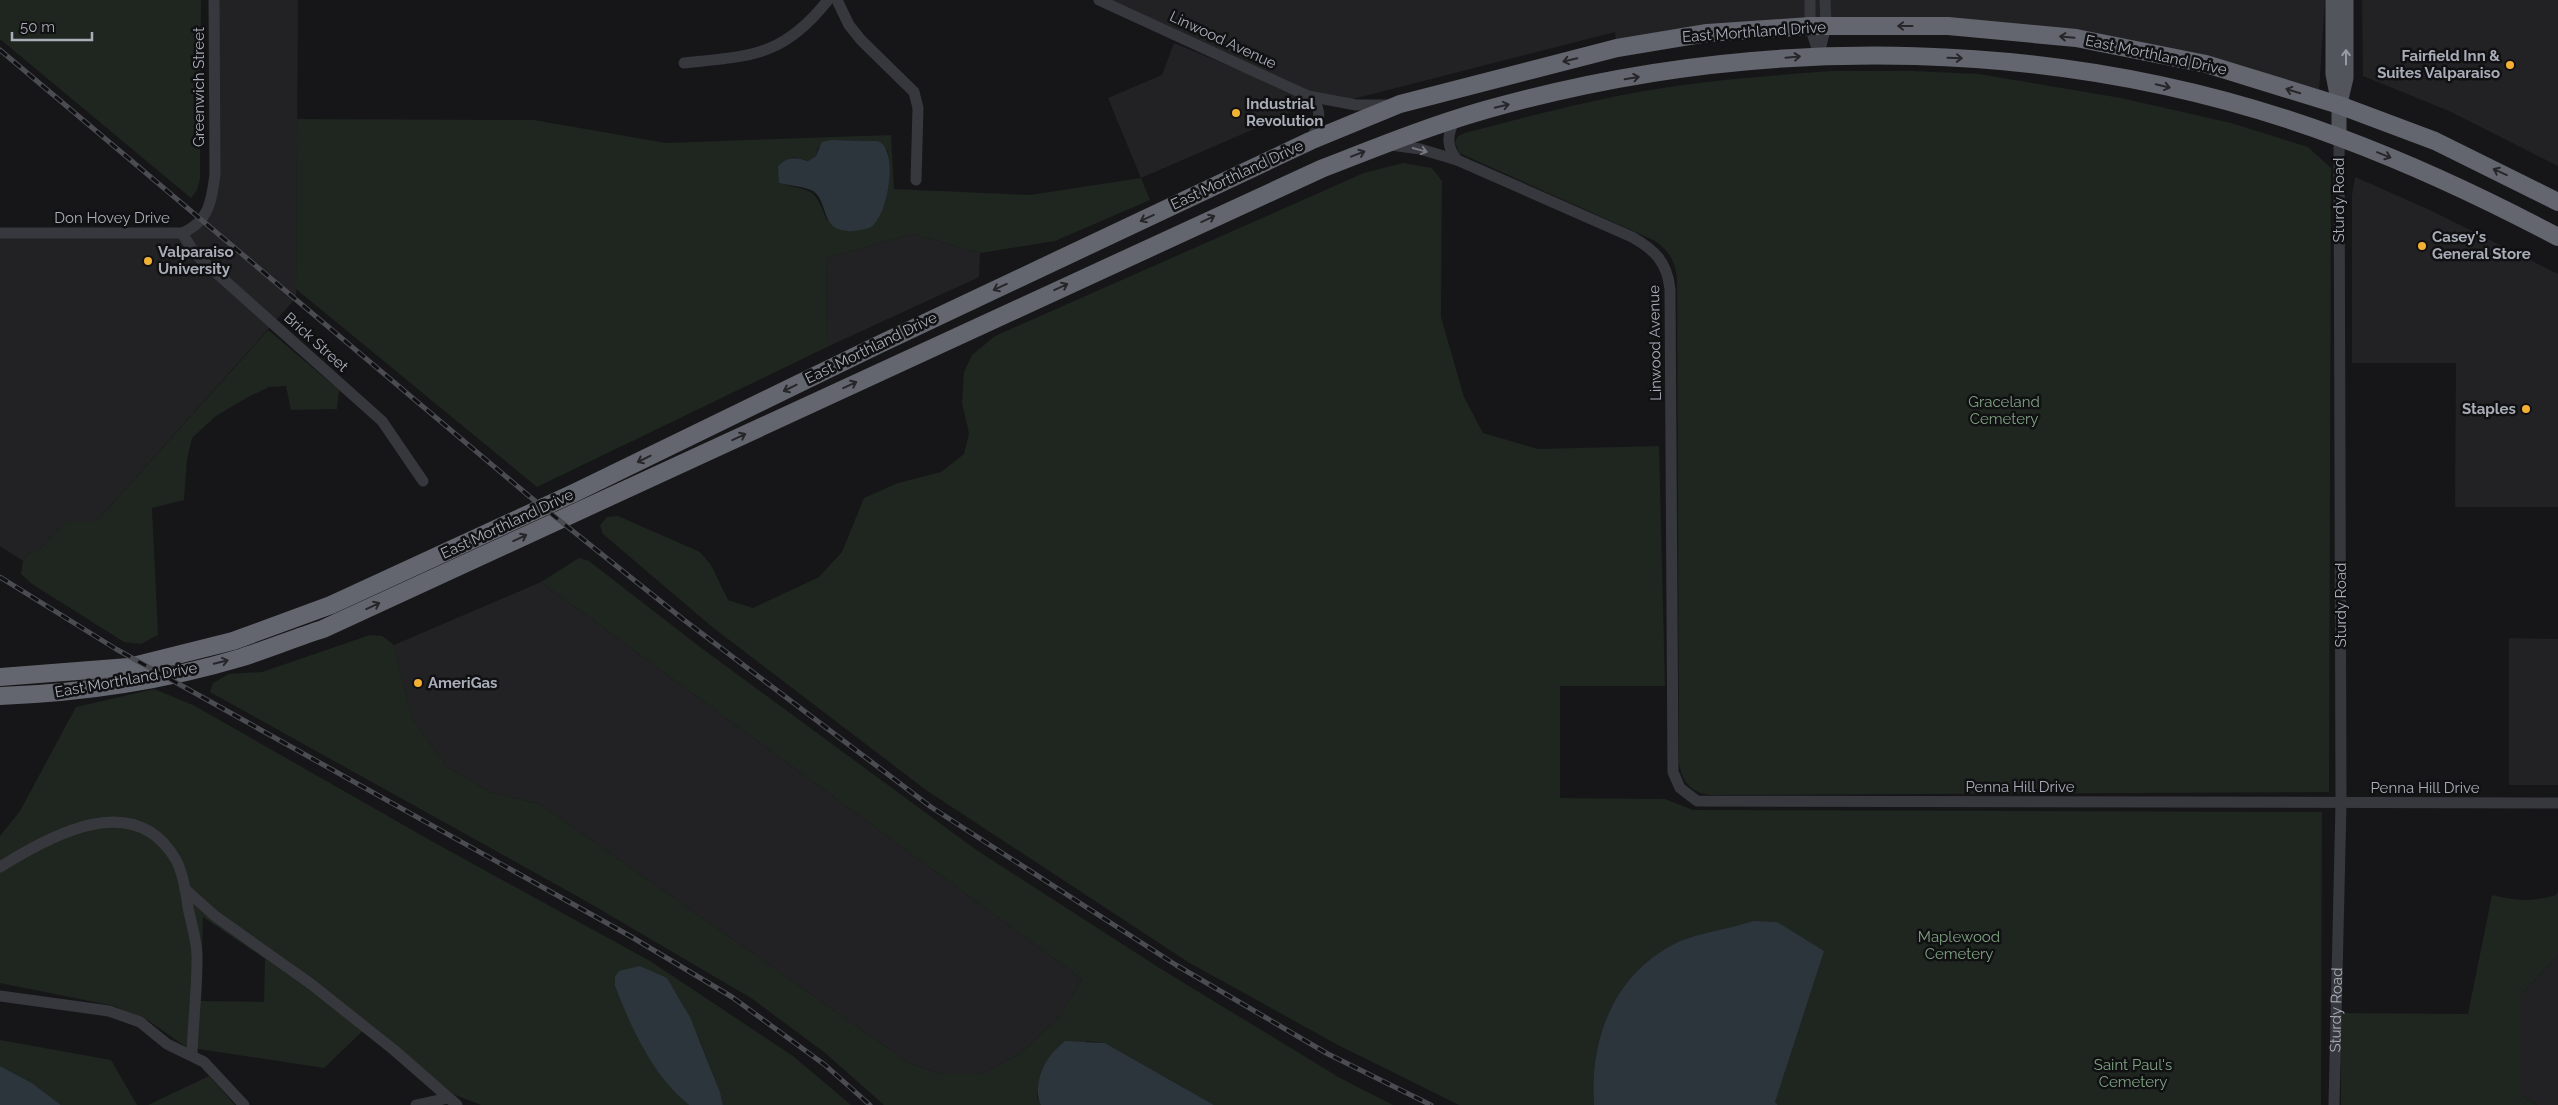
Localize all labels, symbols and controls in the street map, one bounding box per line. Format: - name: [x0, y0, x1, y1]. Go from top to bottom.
- street label: Linwood Avenue: [1167, 7, 1279, 73]
- scale bar: [12, 10, 92, 42]
- text: 50 m: [20, 18, 55, 36]
- street label: East Morthland Drive: [1681, 18, 1827, 46]
- one-way arrow: [1897, 21, 1914, 31]
- street label: Greenwich Street: [190, 27, 208, 147]
- street label: East Morthland Drive: [2084, 31, 2229, 79]
- one-way arrow: [2059, 32, 2075, 41]
- place label: Fairfield Inn & Suites Valparaiso: [2377, 47, 2500, 82]
- one-way arrow: [2341, 49, 2351, 66]
- one-way arrow: [1785, 52, 1801, 62]
- one-way arrow: [1946, 53, 1963, 63]
- one-way arrow: [1563, 56, 1579, 65]
- marker: Fairfield Inn & Suites Valparaiso: [2504, 59, 2516, 71]
- one-way arrow: [1623, 72, 1639, 82]
- one-way arrow: [2155, 82, 2171, 91]
- one-way arrow: [2285, 85, 2301, 95]
- place label: Industrial Revolution: [1246, 95, 1323, 130]
- one-way arrow: [1493, 101, 1509, 110]
- marker: Industrial Revolution: [1230, 107, 1242, 119]
- street label: East Morthland Drive: [1168, 136, 1306, 214]
- one-way arrow: [1412, 145, 1428, 155]
- one-way arrow: [1350, 149, 1365, 158]
- one-way arrow: [2376, 151, 2391, 160]
- street label: Sturdy Road: [2330, 158, 2348, 242]
- one-way arrow: [2493, 167, 2508, 176]
- street label: Don Hovey Drive: [54, 209, 170, 227]
- one-way arrow: [1140, 213, 1155, 223]
- one-way arrow: [1201, 214, 1216, 224]
- place label: Casey's General Store: [2432, 228, 2531, 263]
- marker: Casey's General Store: [2416, 240, 2428, 252]
- place label: Valparaiso University: [158, 243, 233, 278]
- marker: Valparaiso University: [142, 255, 154, 267]
- one-way arrow: [1053, 282, 1068, 292]
- one-way arrow: [993, 283, 1008, 292]
- street label: Linwood Avenue: [1645, 285, 1665, 401]
- street label: East Morthland Drive: [802, 308, 940, 388]
- street label: Brick Street: [280, 309, 352, 375]
- one-way arrow: [842, 380, 857, 390]
- one-way arrow: [783, 383, 798, 393]
- park label: Graceland Cemetery: [1968, 393, 2040, 428]
- place label: Staples: [2462, 400, 2516, 418]
- marker: Staples: [2520, 403, 2532, 415]
- one-way arrow: [731, 431, 746, 441]
- one-way arrow: [637, 455, 652, 464]
- street label: East Morthland Drive: [438, 485, 576, 563]
- one-way arrow: [513, 533, 528, 543]
- street label: Sturdy Road: [2332, 563, 2350, 647]
- one-way arrow: [365, 600, 380, 610]
- one-way arrow: [212, 657, 228, 667]
- street label: East Morthland Drive: [53, 659, 199, 701]
- place label: AmeriGas: [428, 674, 498, 692]
- marker: AmeriGas: [412, 677, 424, 689]
- street label: Penna Hill Drive: [1965, 778, 2075, 796]
- street label: Penna Hill Drive: [2370, 779, 2480, 797]
- park label: Maplewood Cemetery: [1918, 928, 2000, 963]
- street label: Sturdy Road: [2326, 967, 2346, 1053]
- park label: Saint Paul's Cemetery: [2094, 1056, 2172, 1091]

